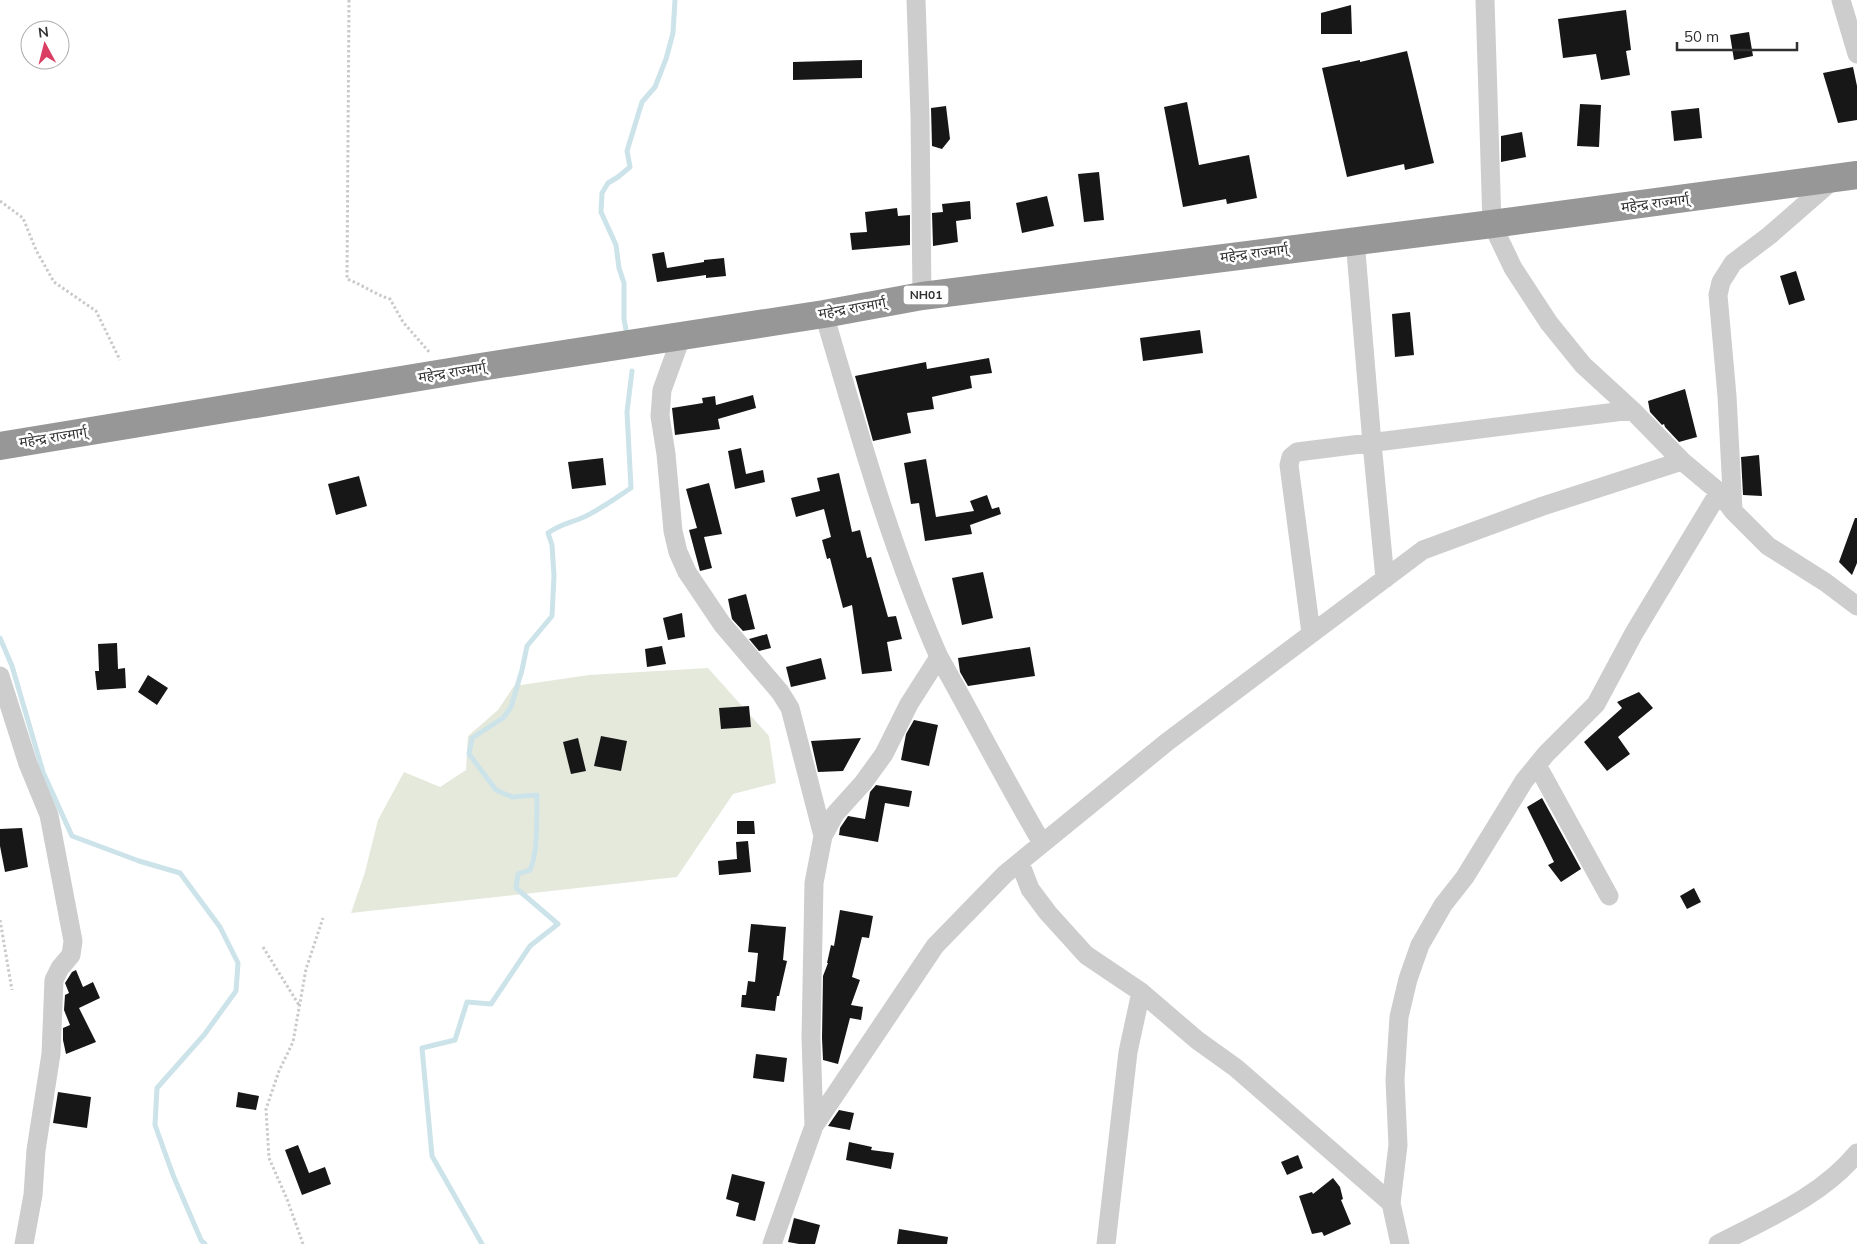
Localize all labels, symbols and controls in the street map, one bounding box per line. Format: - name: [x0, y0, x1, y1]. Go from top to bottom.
- north arrow: [20, 20, 70, 70]
- scale bar: [1677, 20, 1797, 52]
- text: N: [37, 23, 50, 42]
- text: 50 m: [1684, 27, 1719, 46]
- street label: महेन्द्र राज्मार्ग्: [1620, 190, 1692, 217]
- street label: महेन्द्र राज्मार्ग्: [1219, 240, 1291, 267]
- road number: NH01: [904, 286, 948, 304]
- street label: महेन्द्र राज्मार्ग्: [817, 293, 889, 324]
- street label: महेन्द्र राज्मार्ग्: [417, 357, 489, 387]
- street label: महेन्द्र राज्मार्ग्: [18, 422, 90, 452]

